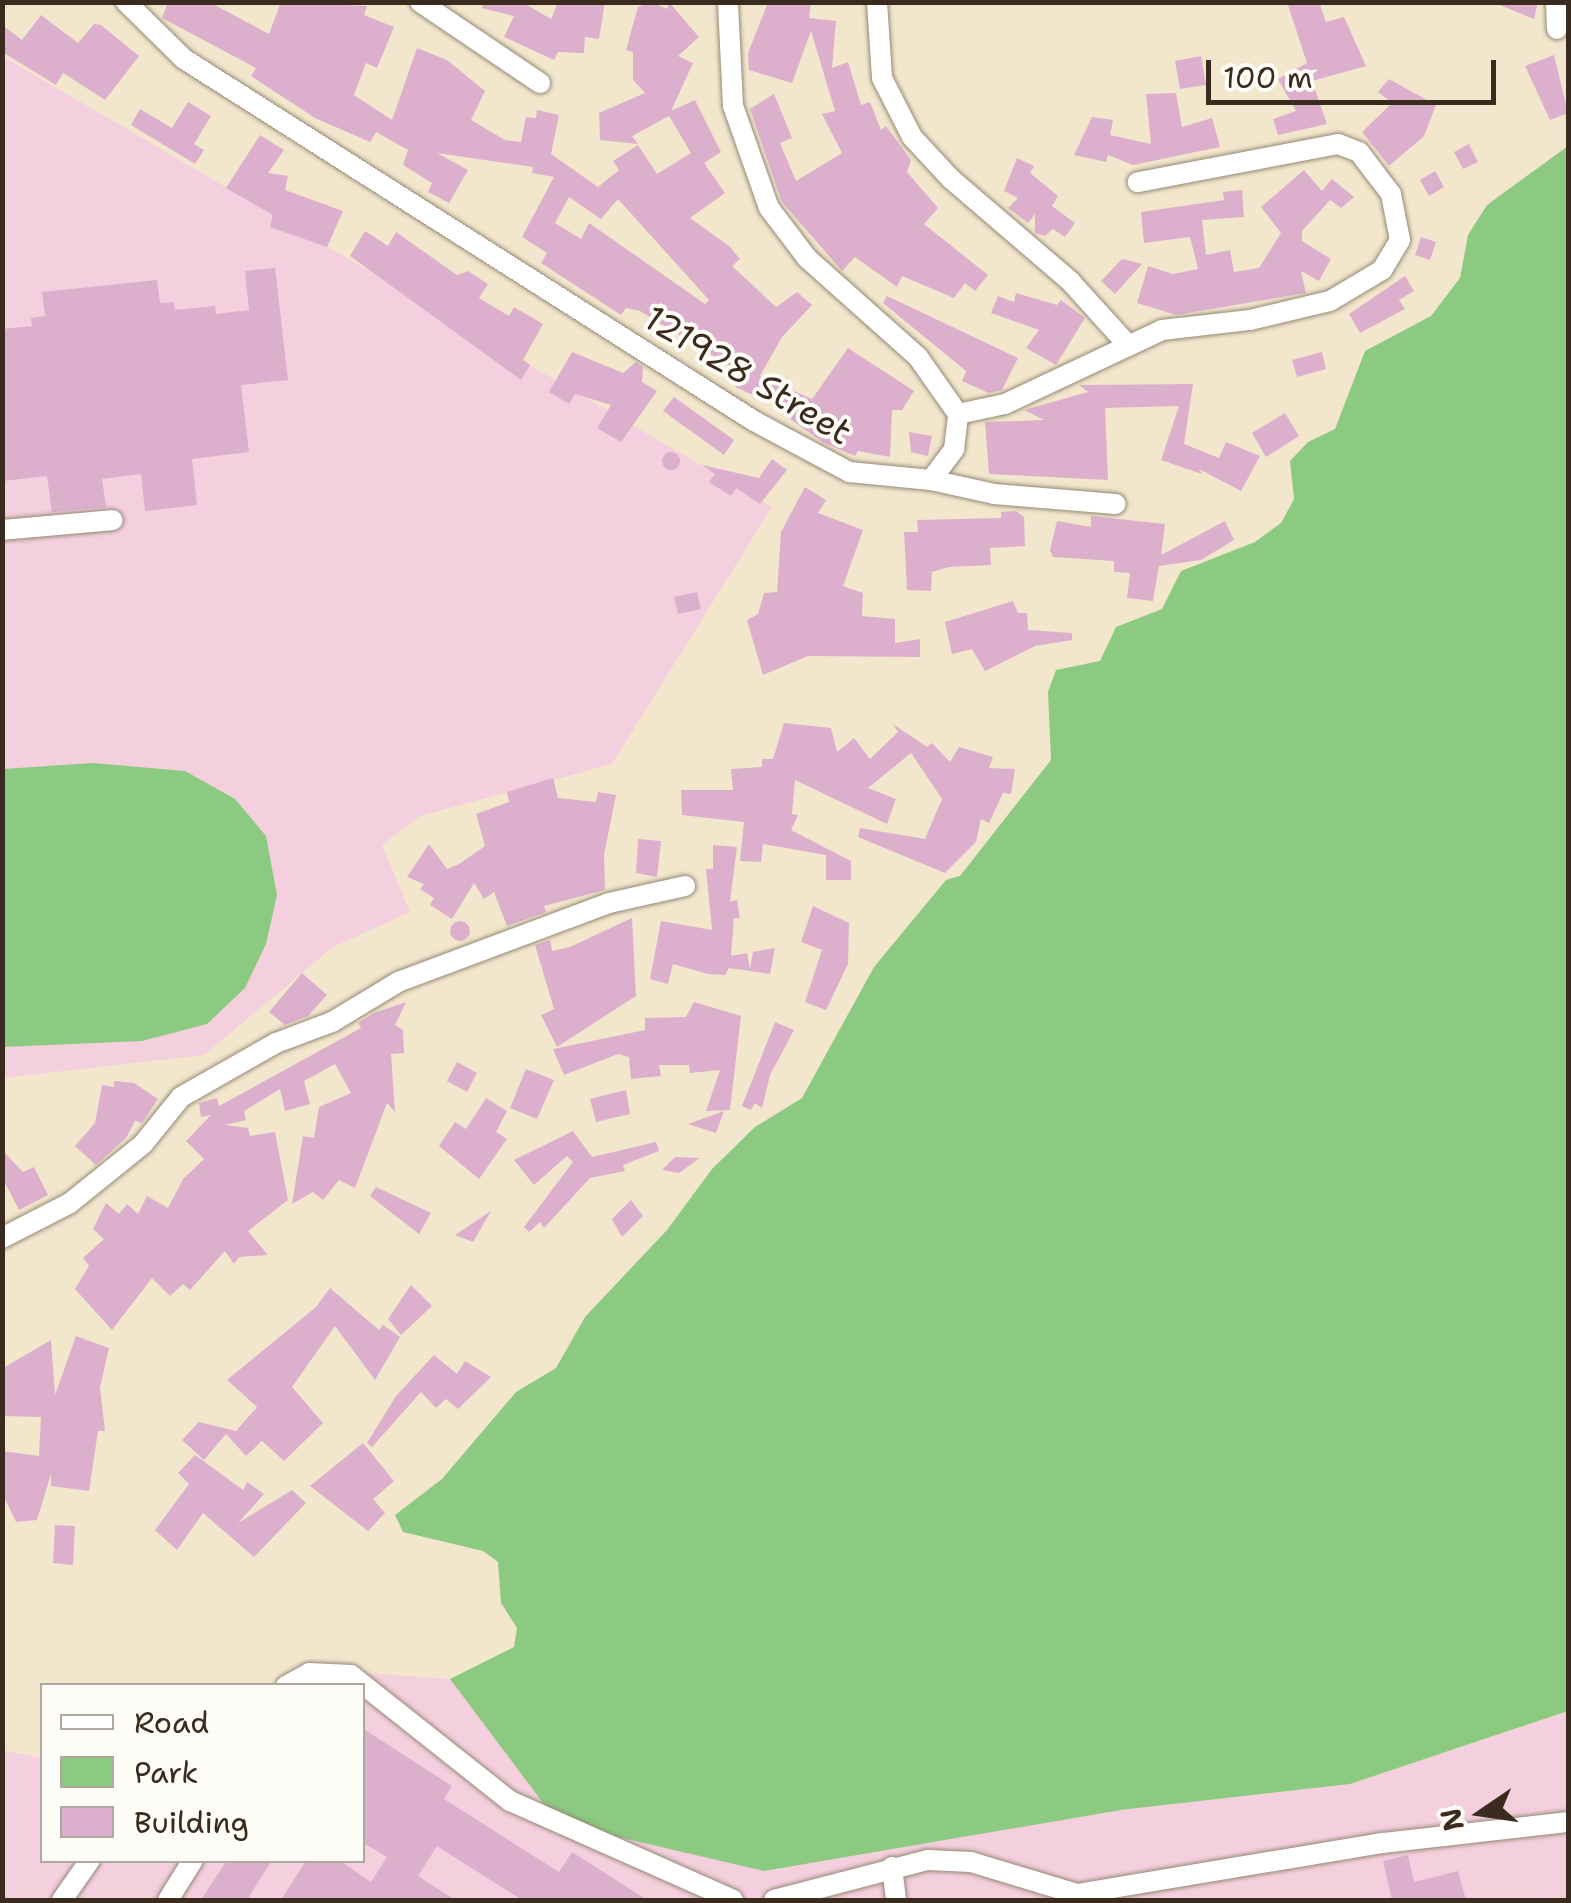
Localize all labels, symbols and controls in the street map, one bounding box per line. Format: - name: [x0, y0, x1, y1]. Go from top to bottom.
- scale bar: [1211, 40, 1501, 102]
- text: 100 m: [1223, 57, 1313, 98]
- street label: 121928 Street: [637, 297, 859, 453]
- legend: [40, 1683, 365, 1863]
- text: Road: [134, 1702, 209, 1743]
- text: Park: [134, 1752, 198, 1793]
- north arrow: [1431, 1763, 1531, 1863]
- text: Building: [134, 1802, 249, 1843]
- text: N: [1431, 1805, 1473, 1835]

